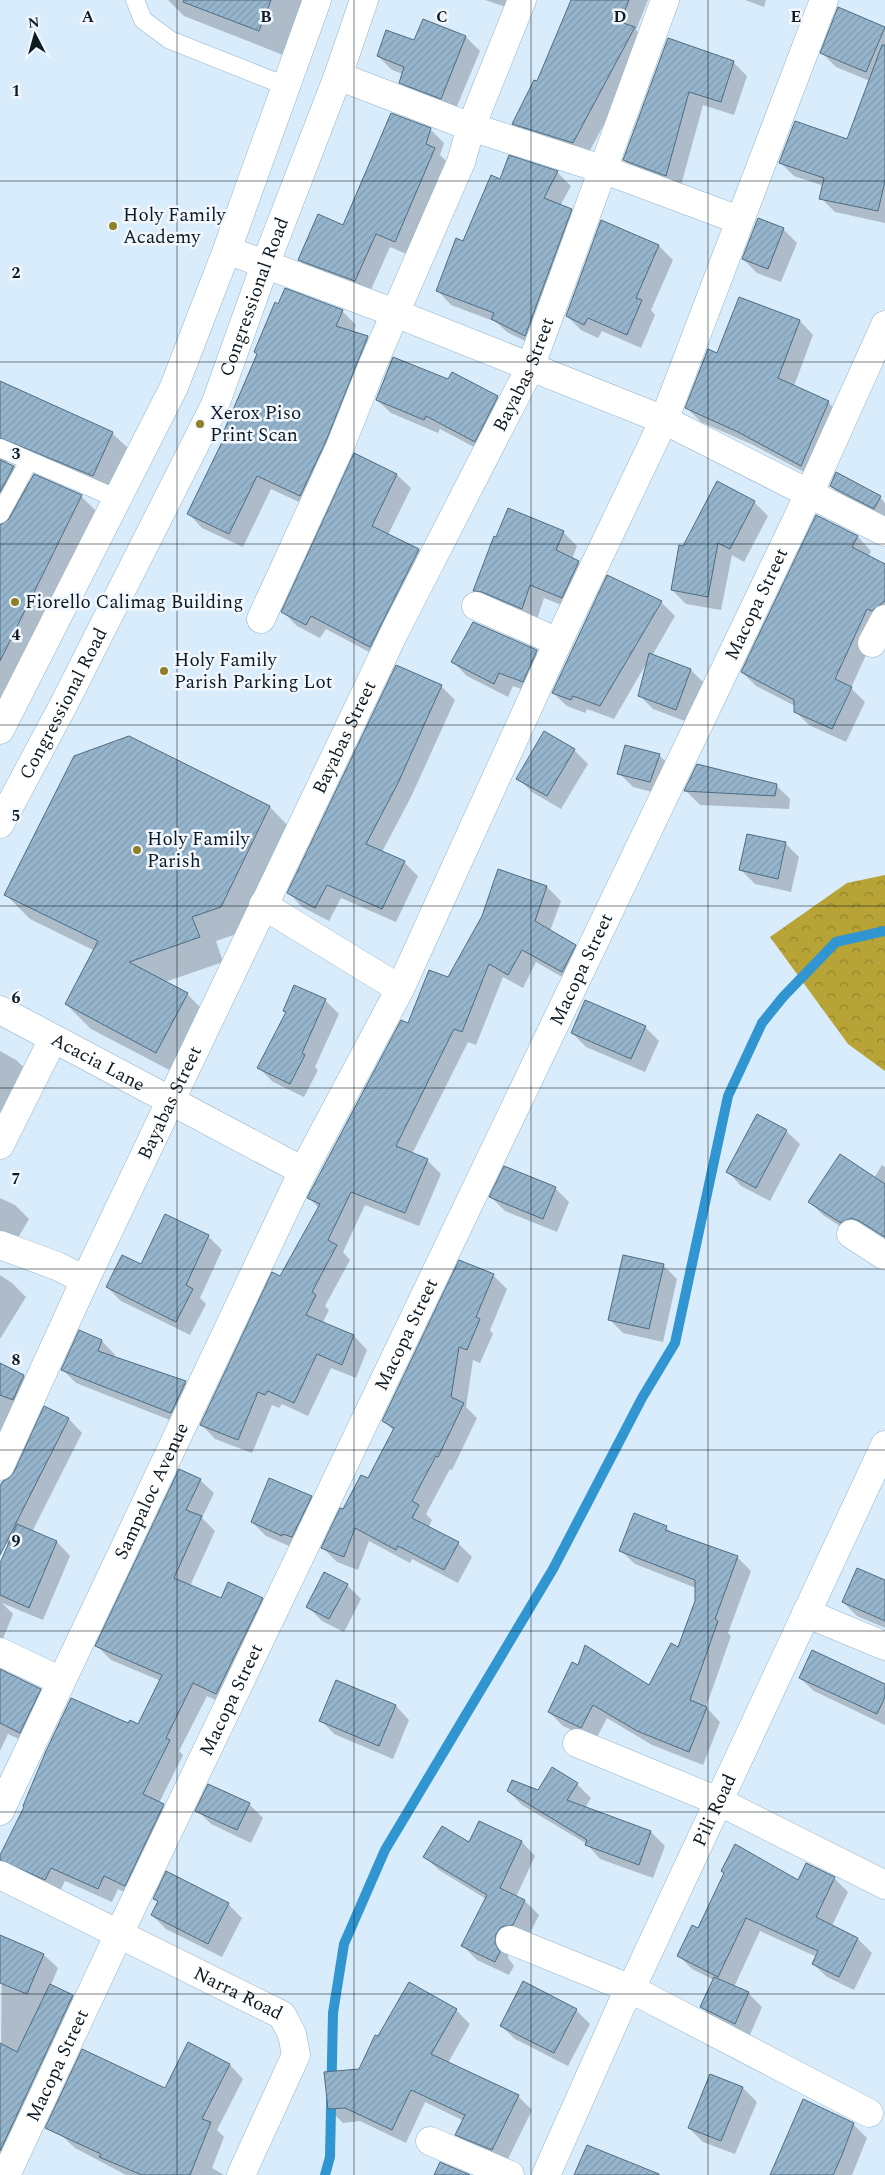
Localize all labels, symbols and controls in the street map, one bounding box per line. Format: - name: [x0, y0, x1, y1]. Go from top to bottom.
- text: A: [82, 5, 95, 29]
- text: B: [260, 5, 272, 29]
- text: C: [436, 5, 448, 29]
- text: D: [614, 5, 627, 29]
- text: E: [791, 5, 801, 29]
- north arrow: [10, 10, 60, 60]
- text: N: [27, 12, 40, 34]
- text: 1: [12, 79, 20, 103]
- place label: Holy Family Academy: [123, 201, 226, 252]
- street label: Congressional Road: [212, 213, 297, 381]
- marker: Holy Family Academy: [107, 220, 119, 232]
- text: 2: [12, 261, 21, 285]
- street label: Bayabas Street: [485, 313, 562, 437]
- place label: Xerox Piso Print Scan: [210, 399, 301, 450]
- marker: Xerox Piso Print Scan: [194, 418, 206, 430]
- text: 3: [12, 442, 21, 466]
- street label: Macopa Street: [717, 543, 796, 665]
- place label: Fiorello Calimag Building: [25, 588, 243, 617]
- marker: Fiorello Calimag Building: [9, 596, 21, 608]
- street label: Congressional Road: [12, 623, 115, 785]
- text: 4: [12, 623, 21, 647]
- place label: Holy Family Parish Parking Lot: [174, 646, 333, 697]
- marker: Holy Family Parish Parking Lot: [158, 665, 170, 677]
- street label: Bayabas Street: [305, 675, 384, 799]
- text: 5: [12, 804, 20, 828]
- place label: Holy Family Parish: [147, 825, 250, 876]
- marker: Holy Family Parish: [131, 844, 143, 856]
- street label: Macopa Street: [542, 908, 621, 1030]
- text: 6: [12, 986, 21, 1010]
- street label: Acacia Lane: [46, 1025, 150, 1099]
- street label: Bayabas Street: [130, 1041, 209, 1164]
- text: 7: [12, 1167, 21, 1191]
- street label: Macopa Street: [367, 1273, 446, 1396]
- text: 8: [12, 1348, 21, 1372]
- street label: Sampaloc Avenue: [107, 1418, 196, 1564]
- text: 9: [12, 1529, 21, 1553]
- street label: Macopa Street: [192, 1638, 271, 1761]
- street label: Pili Road: [685, 1769, 744, 1851]
- street label: Narra Road: [189, 1959, 288, 2028]
- street label: Macopa Street: [18, 2004, 96, 2127]

